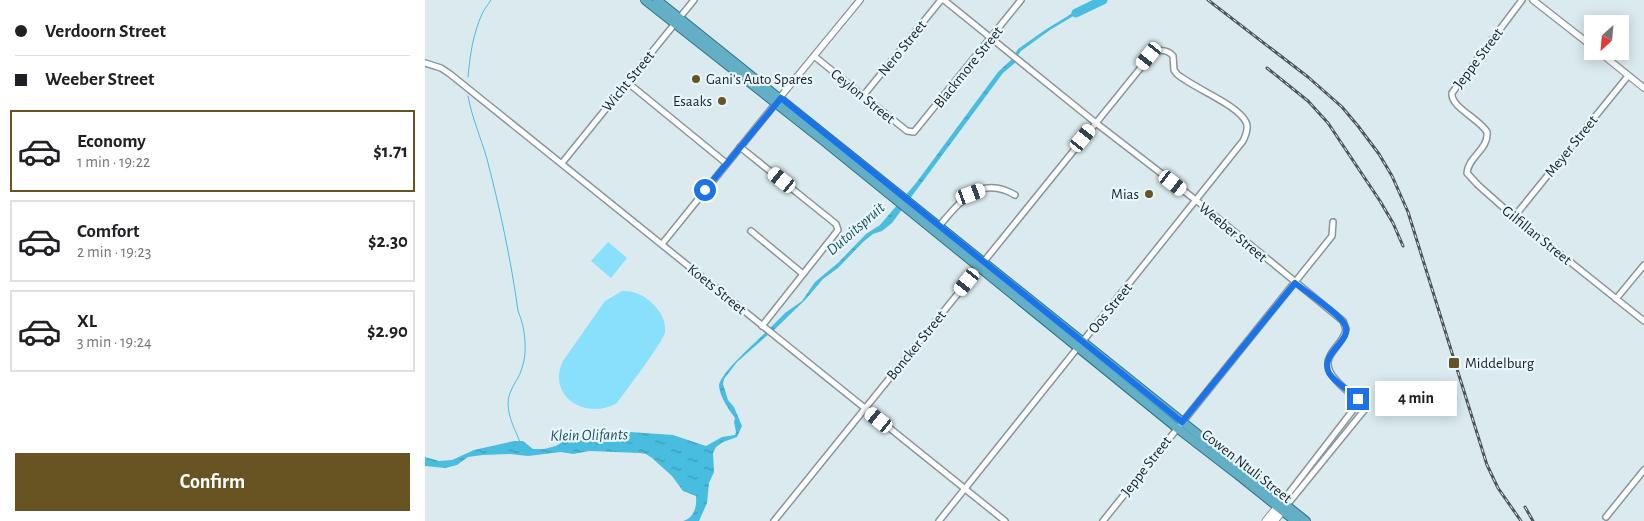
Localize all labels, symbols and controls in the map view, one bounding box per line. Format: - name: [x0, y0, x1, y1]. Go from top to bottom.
- north arrow: [1584, 15, 1629, 60]
- map controls: [1584, 15, 1629, 60]
- street label: Nero Street: [876, 17, 929, 79]
- text: Verdoorn Street: [45, 22, 166, 41]
- street label: Blackmore Street: [931, 24, 1006, 111]
- street label: Jeppe Street: [1451, 25, 1506, 91]
- car: [1133, 40, 1164, 72]
- street label: Wicht Street: [600, 48, 657, 114]
- street label: Ceylon Street: [828, 66, 898, 127]
- text: Weeber Street: [45, 70, 154, 89]
- place label: Gani's Auto Spares: [706, 72, 813, 87]
- marker: Gani's Auto Spares: [690, 73, 702, 85]
- place label: Esaaks: [673, 94, 712, 109]
- marker: Esaaks: [716, 95, 728, 107]
- street label: Meyer Street: [1542, 113, 1601, 180]
- car: [1067, 122, 1098, 154]
- icon: car: [17, 129, 62, 174]
- text: Economy: [77, 132, 146, 151]
- text: $1.71: [373, 142, 408, 161]
- text: 1 min · 19:22: [77, 154, 150, 170]
- car: [765, 165, 798, 195]
- car: [1156, 168, 1189, 198]
- route start: [694, 179, 716, 201]
- car: [954, 182, 987, 206]
- place label: Mias: [1111, 187, 1139, 202]
- marker: Mias: [1143, 188, 1155, 200]
- water label: Dutoitspruit: [823, 199, 889, 259]
- street label: Weeber Street: [1196, 200, 1270, 265]
- street label: Gilfillan Street: [1499, 203, 1574, 268]
- icon: car: [17, 219, 62, 264]
- text: Comfort: [77, 222, 139, 241]
- text: $2.30: [368, 232, 408, 251]
- text: 2 min · 19:23: [77, 244, 151, 260]
- street label: Koets Street: [685, 261, 749, 317]
- car: [951, 266, 982, 298]
- street label: Oos Street: [1086, 280, 1135, 336]
- street label: Boncker Street: [884, 307, 949, 383]
- icon: car: [17, 309, 62, 354]
- text: XL: [77, 312, 97, 331]
- text: $2.90: [367, 322, 408, 341]
- text: 3 min · 19:24: [77, 334, 152, 350]
- marker: Middelburg: [1447, 356, 1461, 370]
- place label: Middelburg: [1465, 356, 1535, 371]
- callout: 4 min: [1375, 382, 1458, 416]
- route end: [1347, 388, 1369, 410]
- text: 4 min: [1398, 390, 1434, 406]
- car: [862, 405, 895, 435]
- water label: Klein Olifants: [550, 426, 628, 444]
- street label: Cowen Ntuli Street: [1199, 427, 1295, 506]
- street label: Jeppe Street: [1119, 433, 1174, 499]
- button: Confirm: [15, 453, 410, 511]

